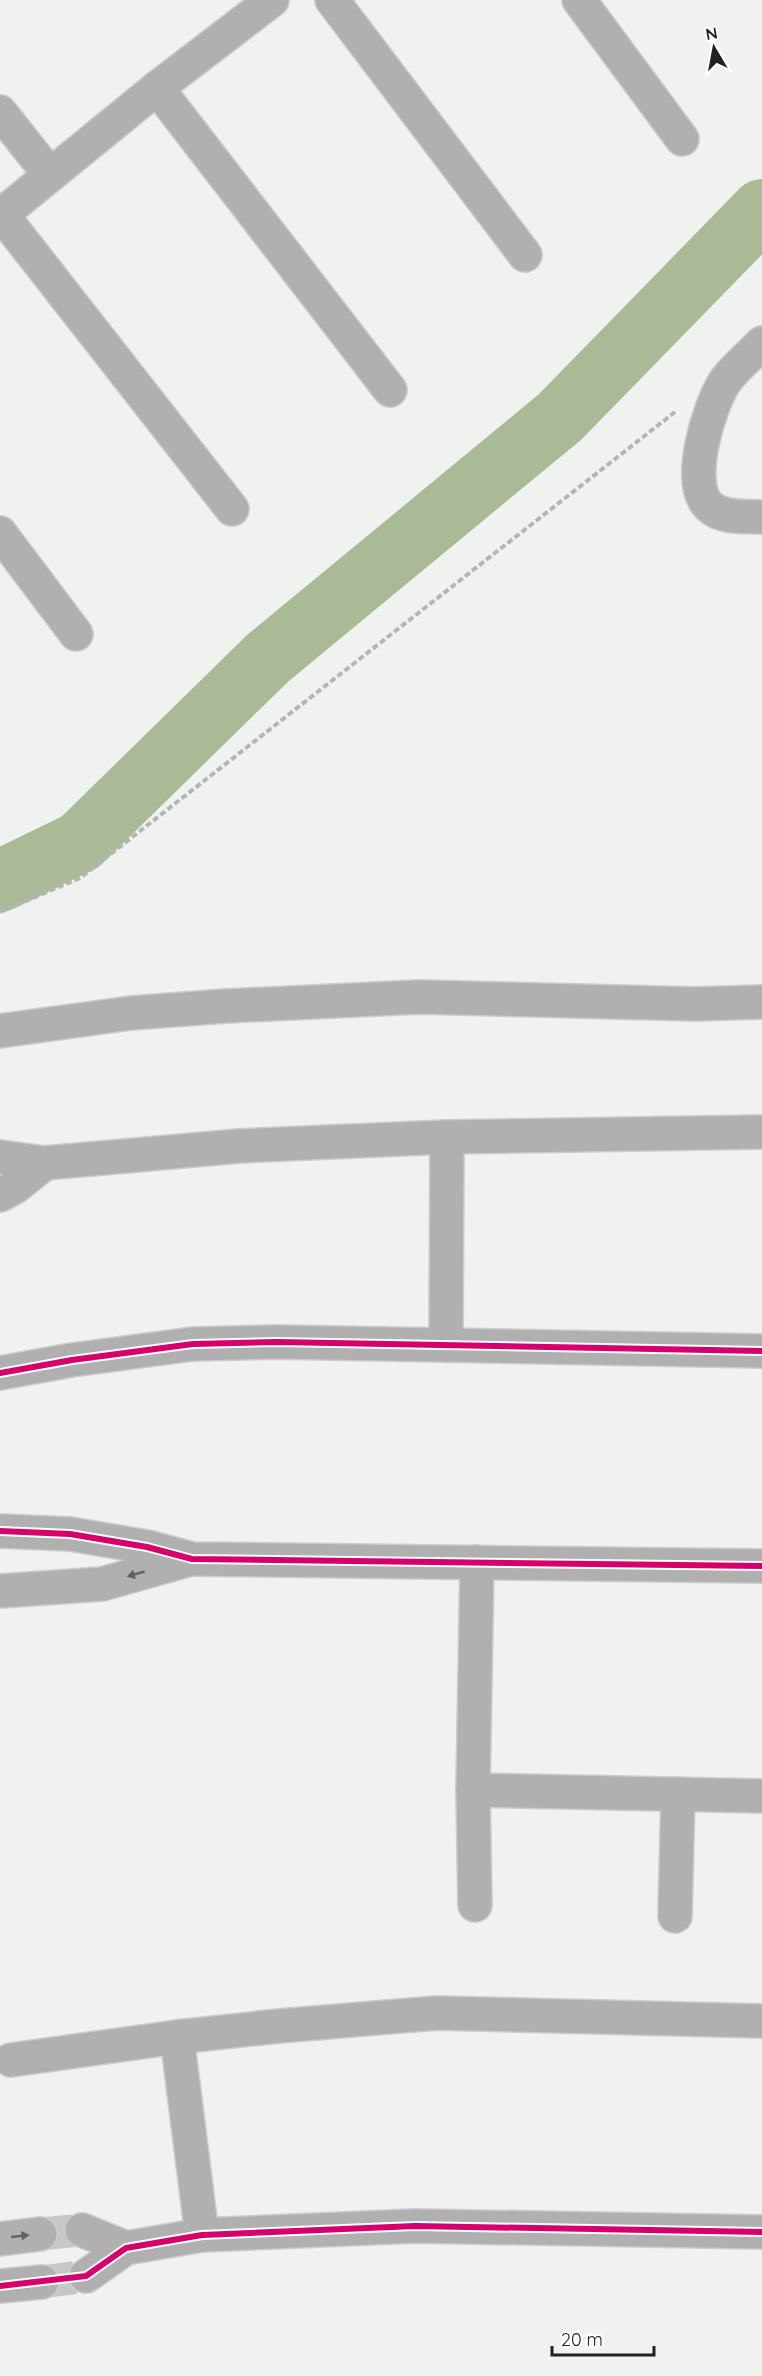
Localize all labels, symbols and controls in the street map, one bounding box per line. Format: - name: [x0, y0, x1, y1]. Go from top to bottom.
- north arrow: [684, 18, 744, 78]
- text: N: [704, 22, 719, 44]
- one-way arrow: [127, 1570, 145, 1579]
- one-way arrow: [10, 2232, 29, 2241]
- scale bar: [552, 2319, 654, 2357]
- text: 20 m: [561, 2328, 603, 2351]

